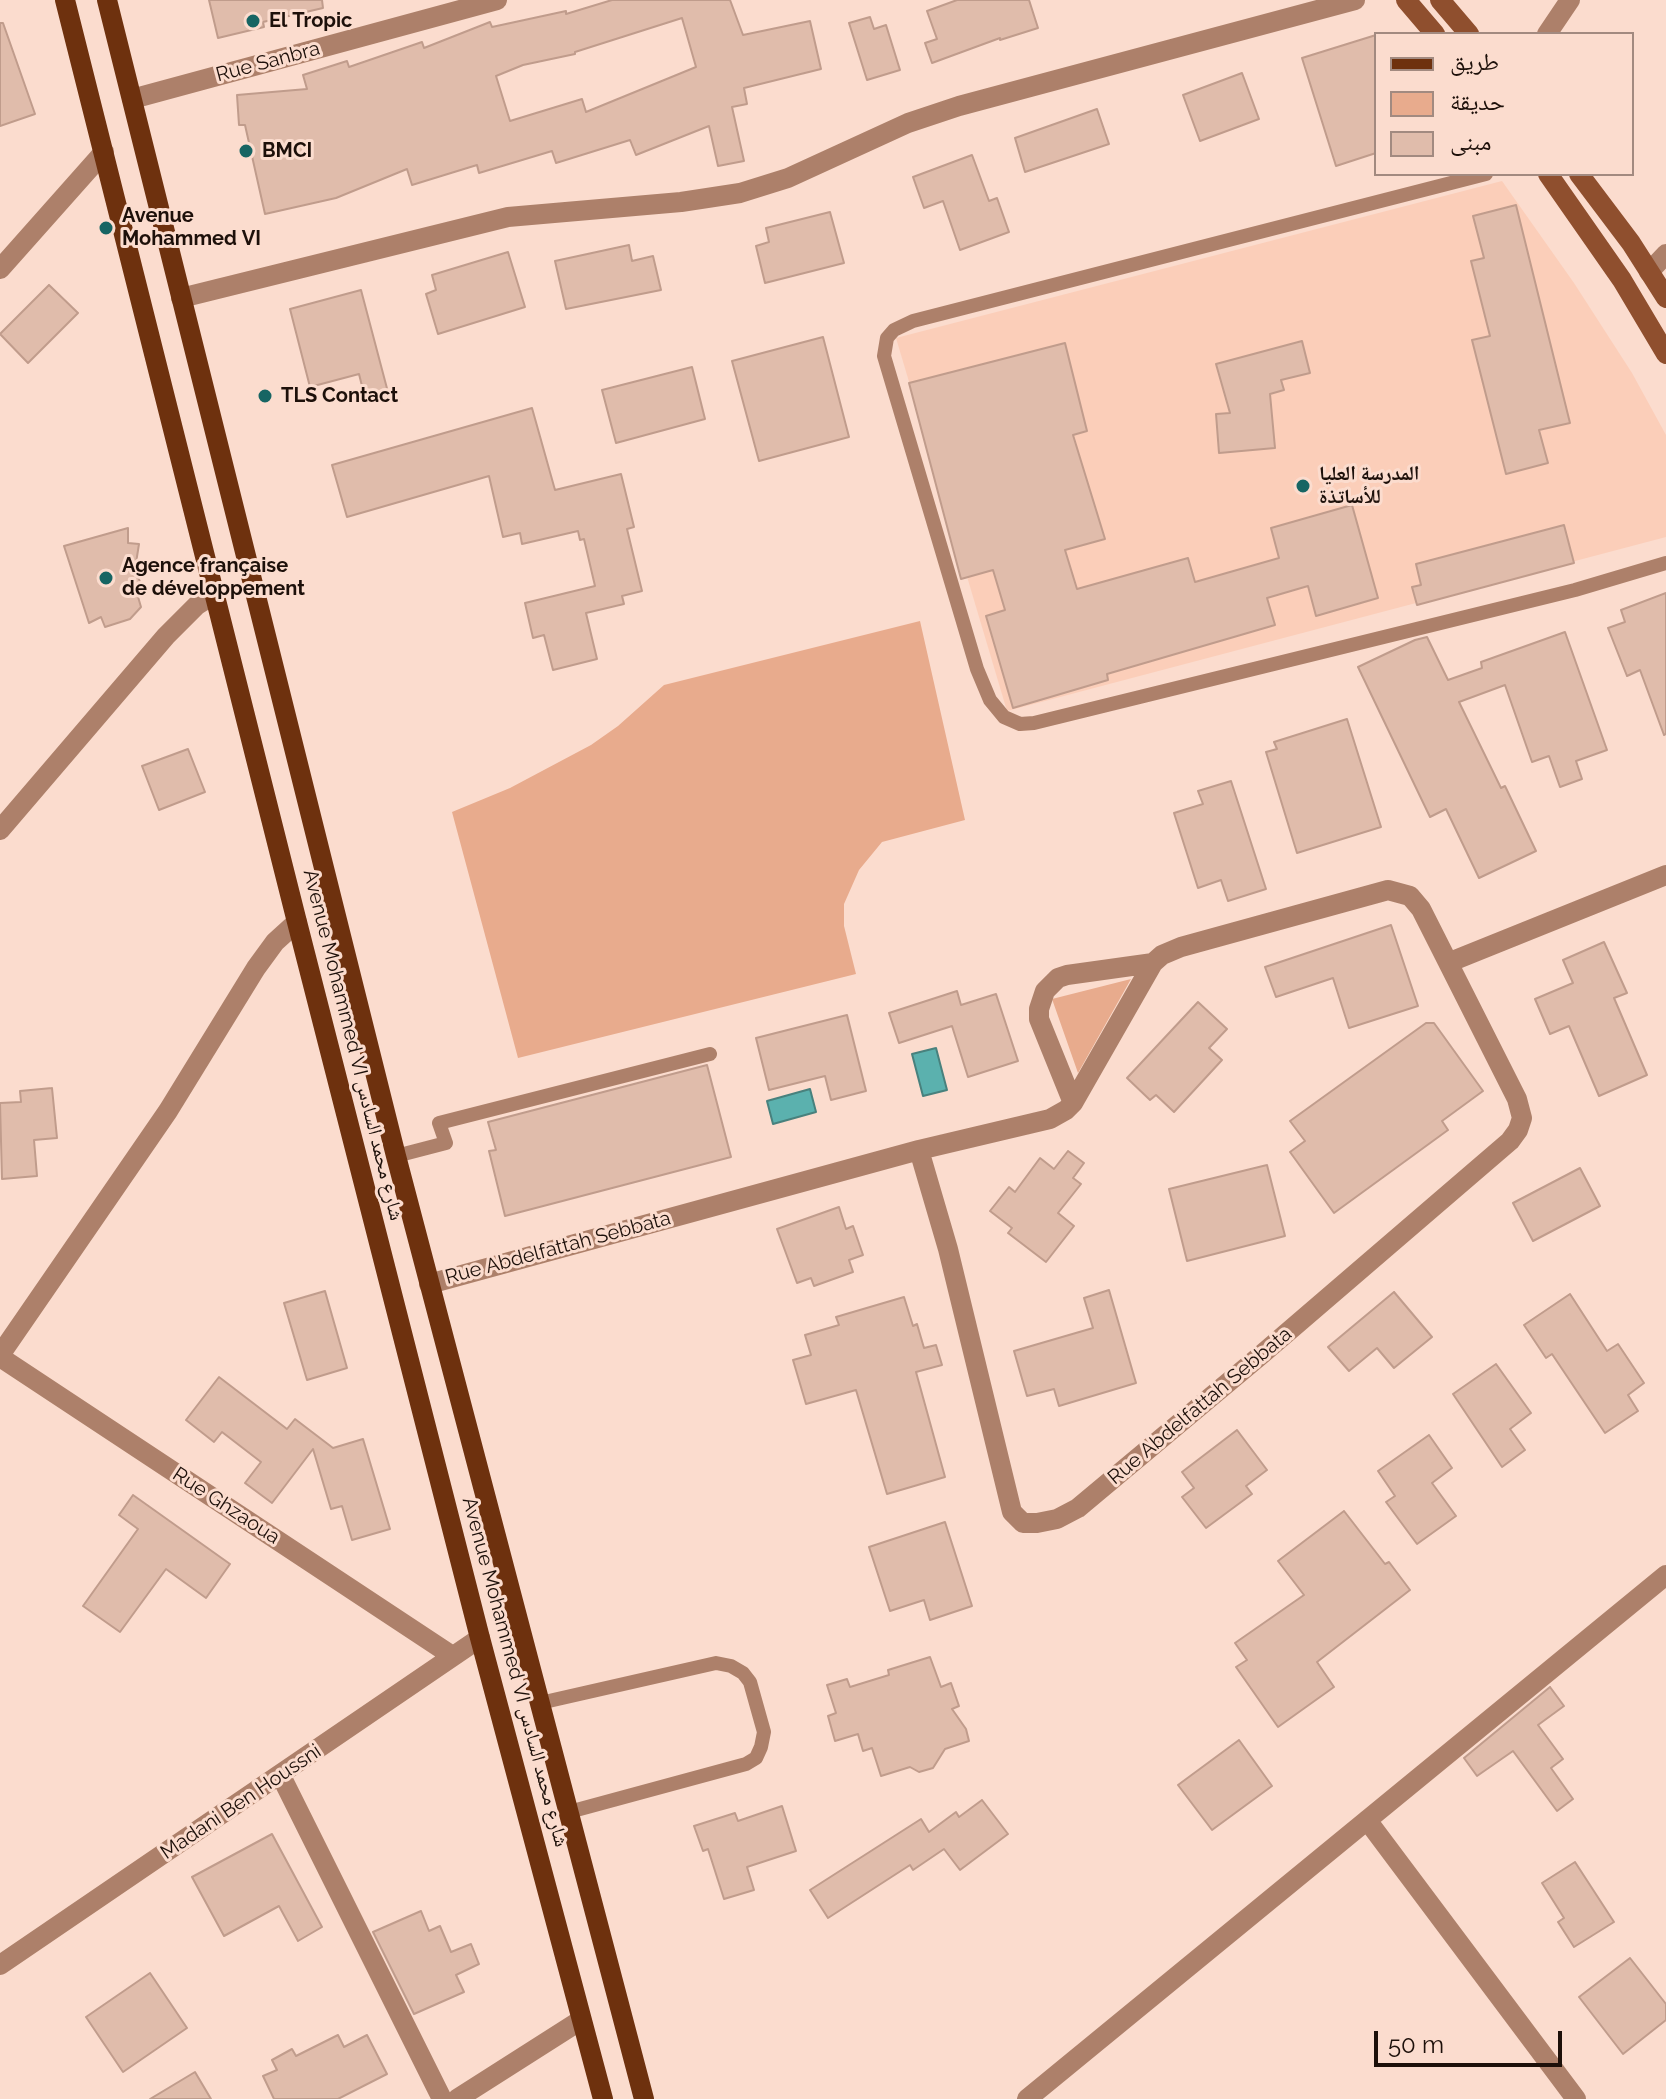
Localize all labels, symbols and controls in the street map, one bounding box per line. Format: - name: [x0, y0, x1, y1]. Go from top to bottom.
- place label: El Tropic: [269, 9, 352, 33]
- marker: El Tropic: [244, 12, 262, 30]
- legend: [1374, 32, 1634, 176]
- street label: Rue Sanbra: [213, 37, 323, 87]
- text: طريق: [1450, 47, 1499, 76]
- text: حديقة: [1450, 87, 1505, 116]
- text: مبنى: [1450, 127, 1491, 156]
- place label: BMCI: [262, 139, 312, 163]
- marker: BMCI: [237, 142, 255, 160]
- place label: Avenue Mohammed VI: [122, 204, 261, 251]
- marker: Avenue Mohammed VI: [97, 219, 115, 237]
- place label: TLS Contact: [281, 384, 398, 408]
- marker: TLS Contact: [256, 387, 274, 405]
- place label: المدرسة العليا للأساتذة: [1319, 462, 1419, 509]
- marker: المدرسة العليا للأساتذة: [1294, 477, 1312, 495]
- place label: Agence française de développement: [122, 554, 305, 601]
- marker: Agence française de développement: [97, 569, 115, 587]
- street label: Avenue Mohammed VI شارع محمد السادس: [298, 867, 408, 1223]
- street label: Rue Abdelfattah Sebbata: [443, 1206, 673, 1290]
- street label: Rue Abdelfattah Sebbata: [1103, 1322, 1297, 1490]
- street label: Rue Ghzaoua: [168, 1462, 284, 1550]
- street label: Avenue Mohammed VI شارع محمد السادس: [457, 1495, 573, 1849]
- street label: Madani Ben Houssni: [156, 1739, 326, 1865]
- scale bar: [1378, 2015, 1566, 2065]
- text: 50 m: [1388, 2030, 1444, 2059]

